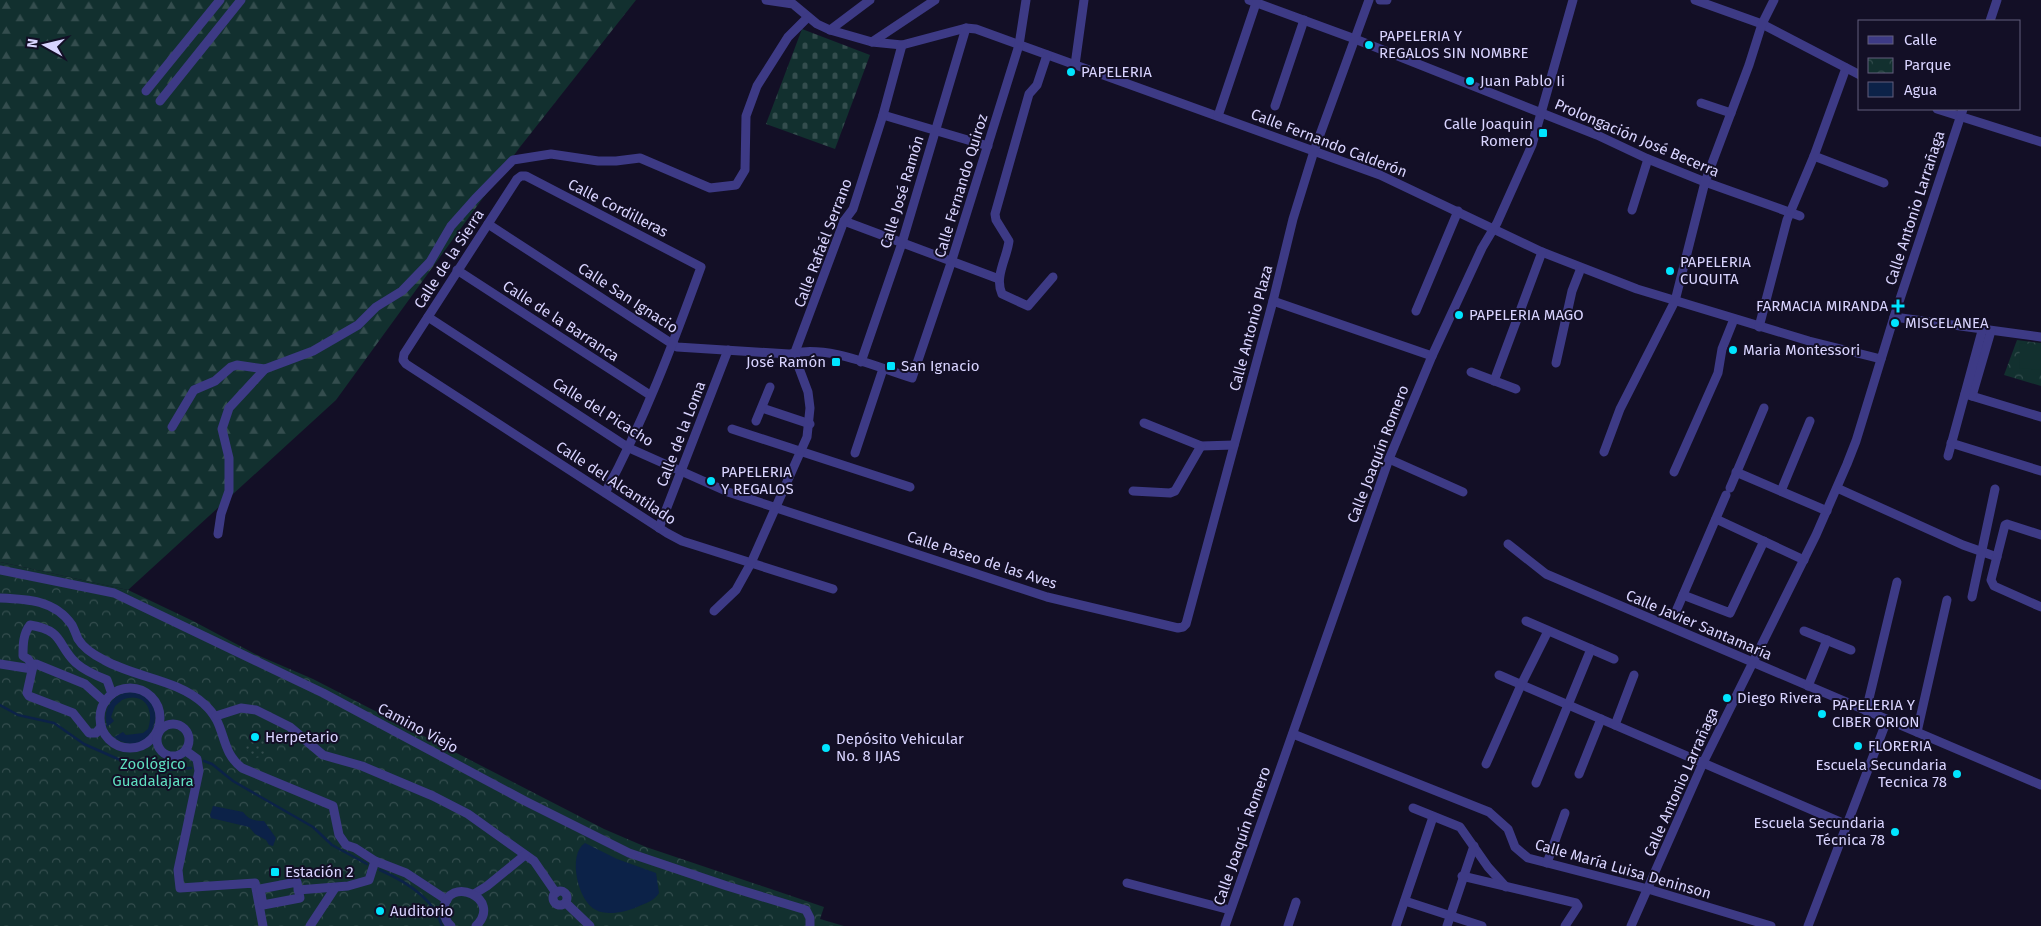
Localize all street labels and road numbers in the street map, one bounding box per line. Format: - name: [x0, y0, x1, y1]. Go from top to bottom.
- street label: Prolongación José Becerra: [1552, 95, 1722, 181]
- street label: Calle Fernando Calderón: [1248, 105, 1410, 181]
- street label: Calle Fernando Quiroz: [931, 112, 992, 260]
- street label: Calle Antonio Larrañaga: [1882, 128, 1948, 288]
- street label: Calle José Ramón: [876, 133, 928, 251]
- street label: Calle Cordilleras: [565, 175, 671, 241]
- street label: Calle Rafaél Serrano: [790, 176, 856, 310]
- street label: Calle de la Sierra: [410, 206, 488, 312]
- street label: Calle San Ignacio: [575, 259, 681, 337]
- street label: Calle Antonio Plaza: [1226, 263, 1276, 393]
- street label: Calle de la Barranca: [499, 277, 623, 365]
- street label: Calle del Picacho: [549, 374, 657, 450]
- street label: Calle de la Loma: [653, 379, 709, 489]
- street label: Calle Joaquín Romero: [1343, 383, 1413, 525]
- street label: Calle del Alcantilado: [553, 437, 679, 529]
- street label: Calle Paseo de las Aves: [905, 527, 1059, 593]
- street label: Calle Javier Santamaría: [1623, 586, 1775, 664]
- street label: Camino Viejo: [375, 699, 461, 757]
- street label: Calle Antonio Larrañaga: [1640, 705, 1722, 859]
- street label: Calle Joaquín Romero: [1210, 764, 1274, 908]
- street label: Calle María Luisa Deninson: [1533, 835, 1713, 903]

